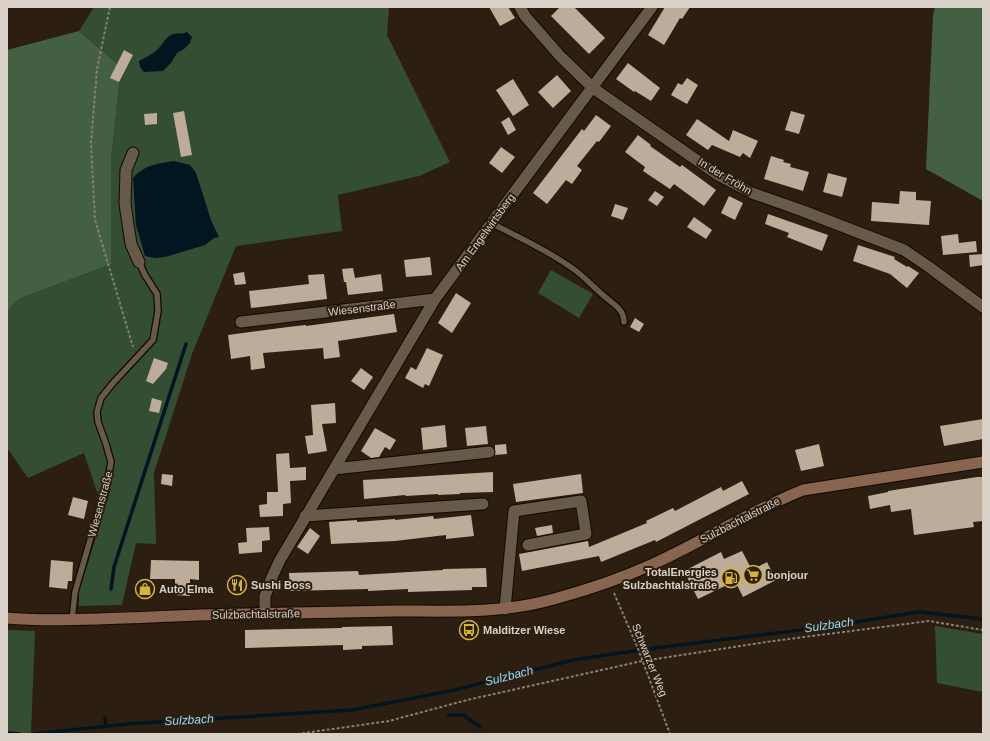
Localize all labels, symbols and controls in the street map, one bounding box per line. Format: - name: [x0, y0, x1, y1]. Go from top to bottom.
- street label: In der Fröhn: [696, 155, 754, 197]
- street label: Am Engelwirtsberg: [453, 191, 517, 273]
- street label: Wiesenstraße: [328, 298, 396, 318]
- street label: Wiesenstraße: [85, 470, 115, 538]
- street label: Sulzbachtalstraße: [698, 495, 782, 545]
- supermarket icon: bonjour: [742, 564, 764, 586]
- place label: TotalEnergies Sulzbachtalstraße: [623, 566, 717, 591]
- fuel station icon: TotalEnergies Sulzbachtalstraße: [720, 567, 742, 589]
- place label: bonjour: [767, 569, 809, 581]
- restaurant icon: Sushi Boss: [226, 574, 248, 596]
- shop icon: Auto Elma: [134, 578, 156, 600]
- place label: Sushi Boss: [251, 579, 311, 591]
- place label: Auto Elma: [159, 583, 214, 595]
- street label: Sulzbachtalstraße: [212, 607, 300, 621]
- water label: Sulzbach: [804, 615, 855, 635]
- bus stop icon: Malditzer Wiese: [458, 619, 480, 641]
- street label: Schwarzer Weg: [630, 622, 670, 698]
- place label: Malditzer Wiese: [483, 624, 565, 636]
- water label: Sulzbach: [483, 663, 535, 689]
- water label: Sulzbach: [164, 712, 214, 728]

